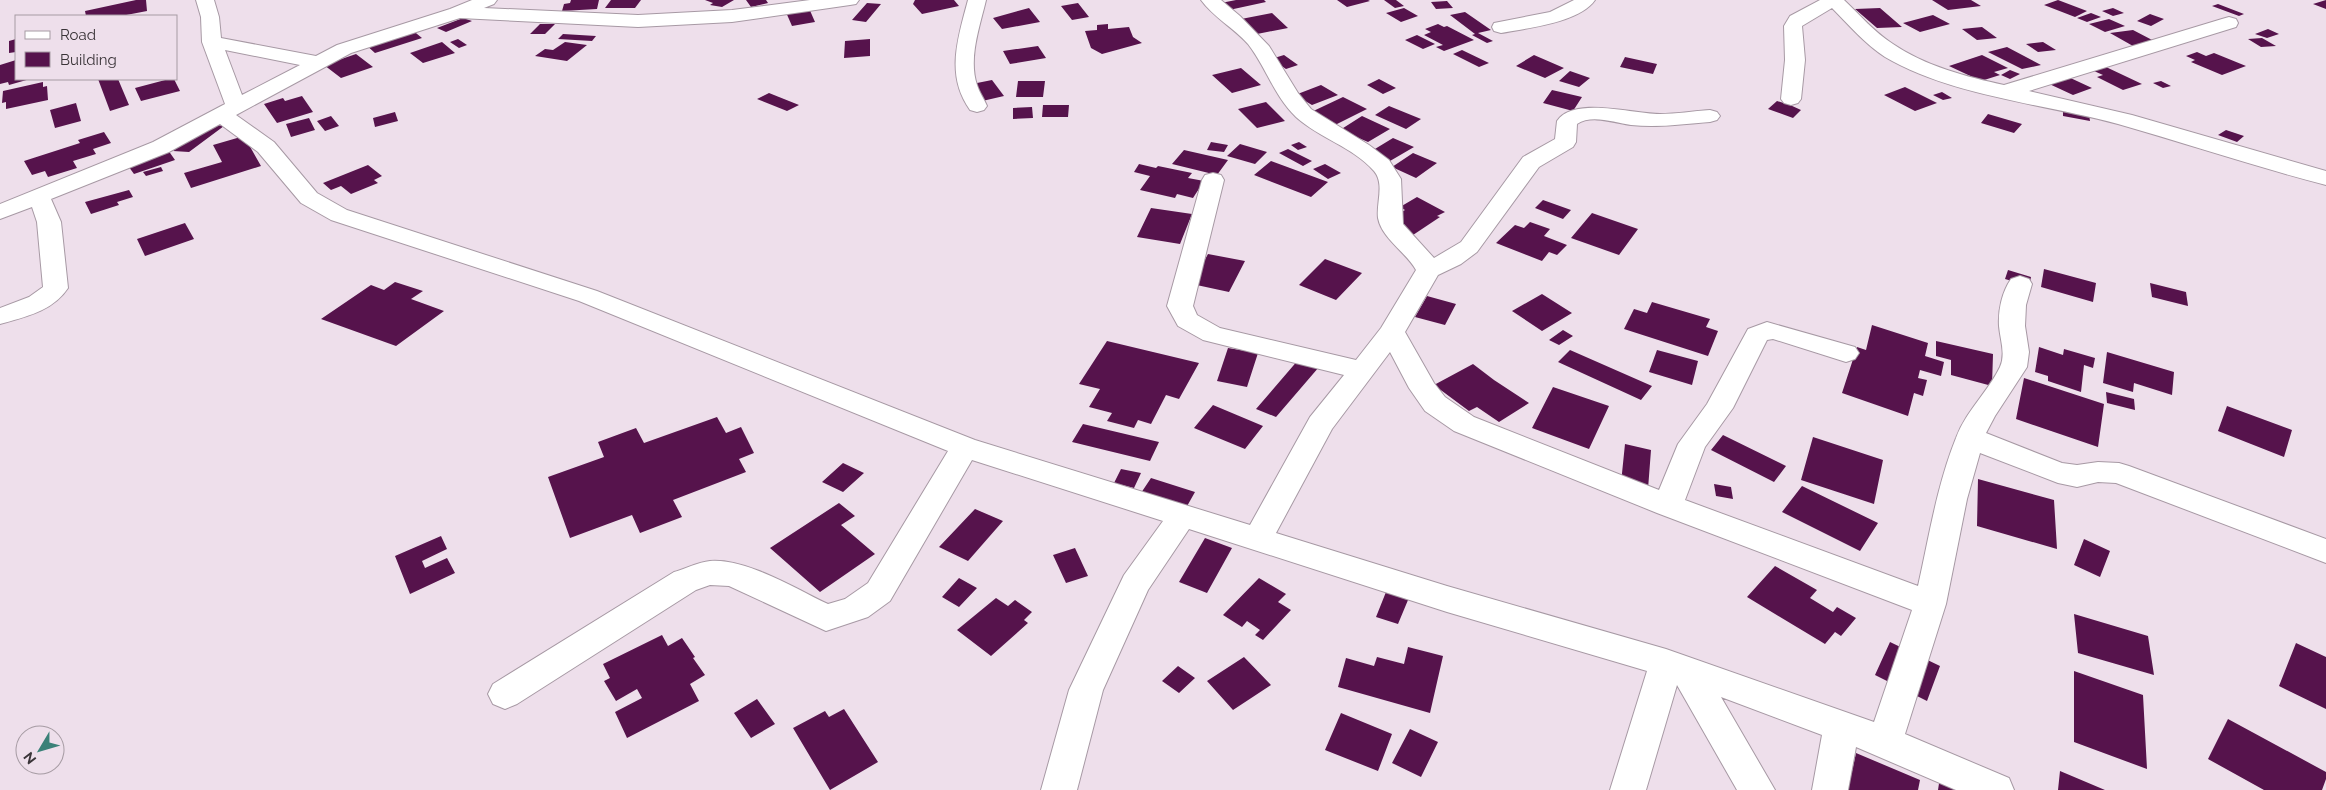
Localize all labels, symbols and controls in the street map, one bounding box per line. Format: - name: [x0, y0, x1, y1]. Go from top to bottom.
- legend: [15, 15, 178, 80]
- text: Road: [60, 26, 96, 44]
- text: Building: [60, 51, 117, 69]
- north arrow: [15, 725, 65, 775]
- text: N: [20, 749, 39, 767]

